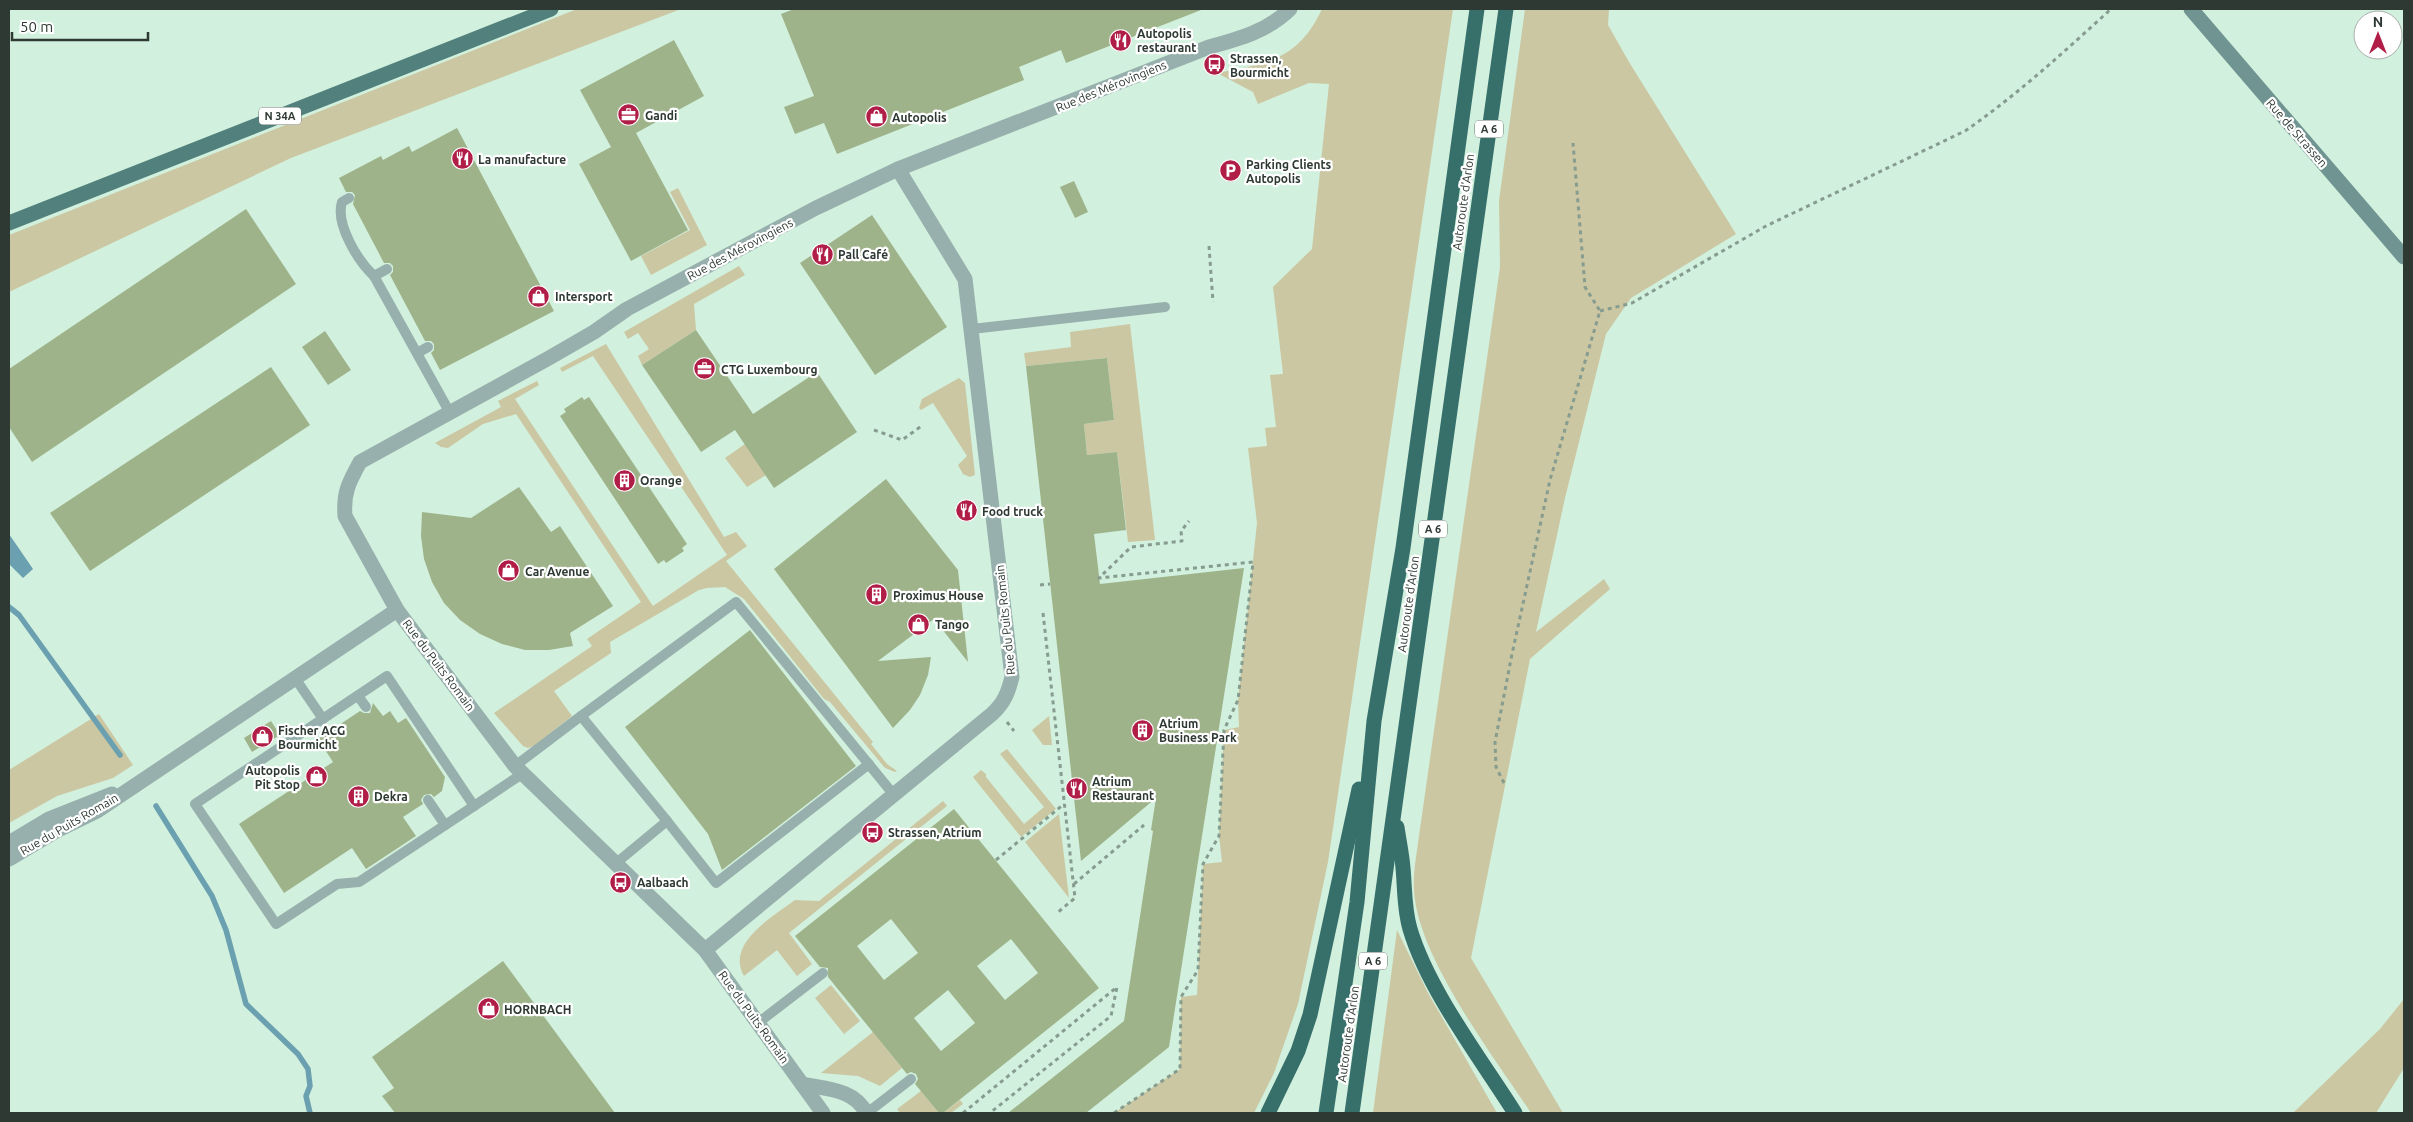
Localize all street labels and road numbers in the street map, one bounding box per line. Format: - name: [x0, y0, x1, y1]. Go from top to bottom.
- street label: Rue des Mérovingiens: [1054, 58, 1168, 114]
- street label: Rue de Strassen: [2264, 96, 2330, 170]
- road number: N 34A: [259, 108, 301, 124]
- road number: A 6: [1475, 120, 1503, 138]
- street label: Autoroute d'Arlon: [1450, 153, 1476, 251]
- street label: Rue des Mérovingiens: [685, 216, 795, 282]
- road number: A 6: [1419, 520, 1447, 538]
- street label: Autoroute d'Arlon: [1395, 555, 1421, 653]
- street label: Rue du Puits Romain: [993, 564, 1017, 676]
- street label: Rue du Puits Romain: [400, 617, 478, 713]
- street label: Rue du Puits Romain: [18, 791, 120, 857]
- road number: A 6: [1359, 952, 1387, 969]
- street label: Rue du Puits Romain: [716, 968, 792, 1066]
- street label: Autoroute d'Arlon: [1335, 985, 1361, 1083]

